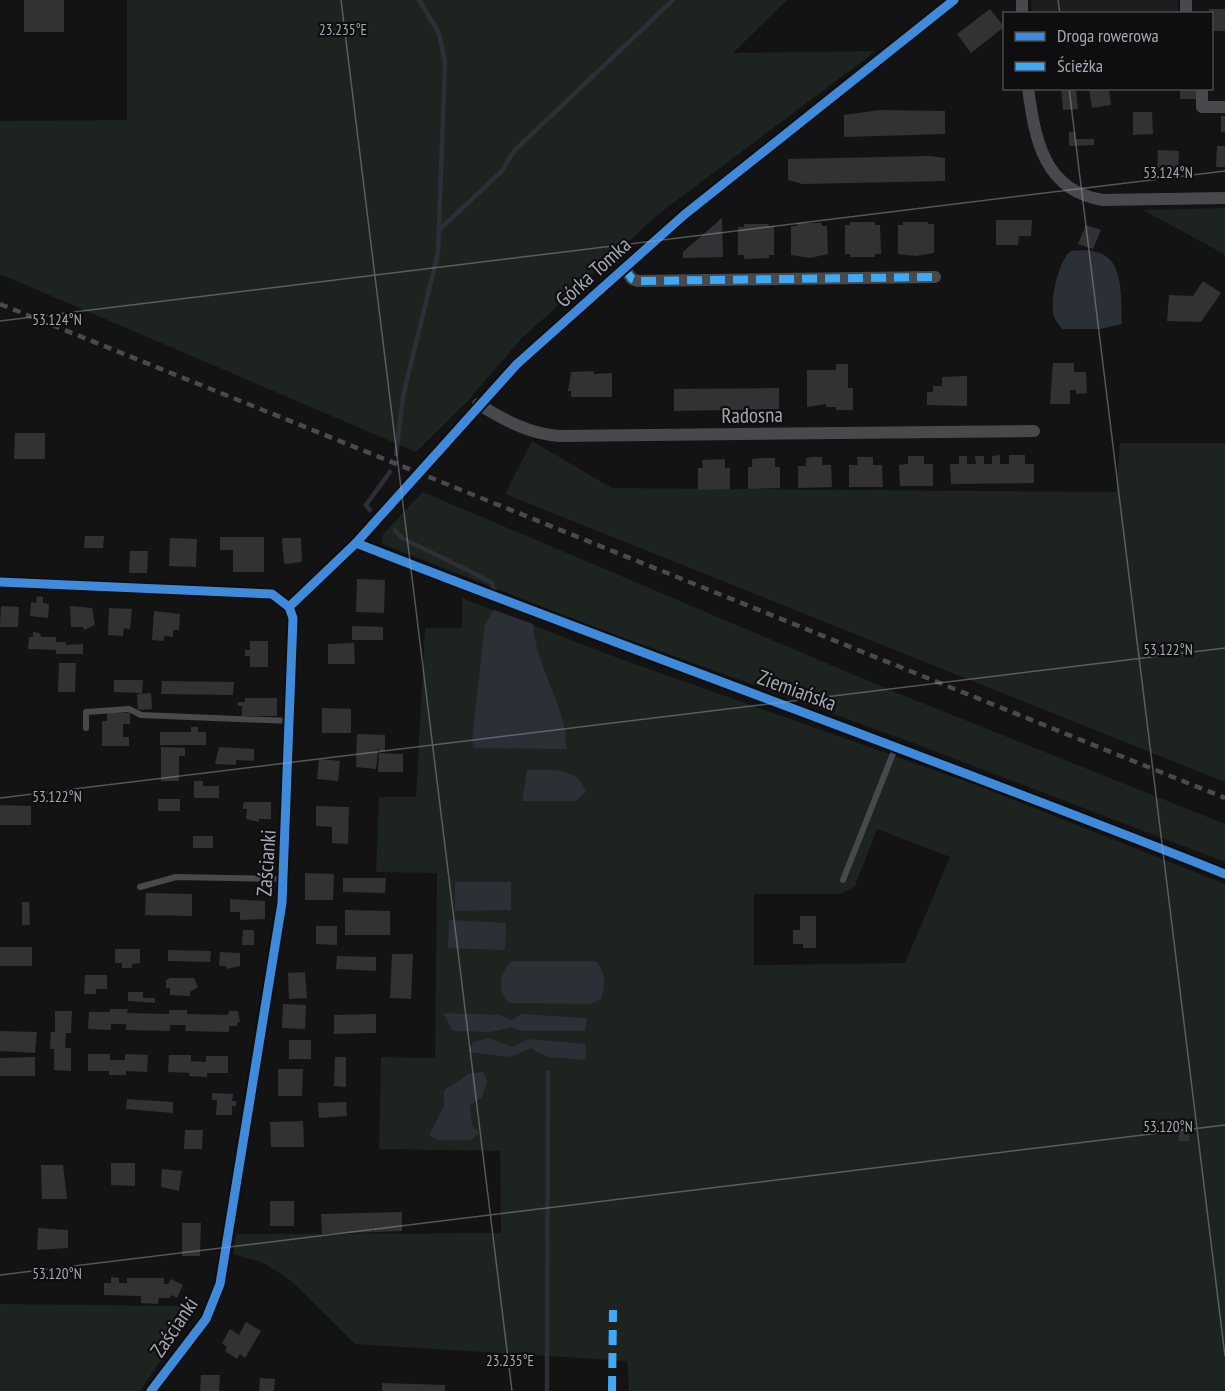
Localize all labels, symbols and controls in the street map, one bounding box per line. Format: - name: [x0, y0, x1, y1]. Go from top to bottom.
- legend: [1003, 12, 1213, 90]
- text: 23.235°E: [319, 20, 367, 39]
- text: Droga rowerowa: [1057, 24, 1159, 47]
- text: Ścieżka: [1057, 54, 1103, 77]
- text: 53.124°N: [1143, 163, 1193, 182]
- street label: Górka Tomka: [550, 231, 636, 313]
- text: 53.124°N: [32, 310, 82, 329]
- street label: Radosna: [721, 401, 783, 429]
- text: 53.122°N: [1143, 640, 1193, 659]
- street label: Ziemiańska: [754, 663, 840, 717]
- text: 53.122°N: [32, 787, 82, 806]
- street label: Zaścianki: [250, 829, 282, 897]
- text: 53.120°N: [1143, 1117, 1193, 1136]
- text: 53.120°N: [32, 1264, 82, 1283]
- street label: Zaścianki: [144, 1292, 204, 1362]
- text: 23.235°E: [486, 1351, 534, 1370]

